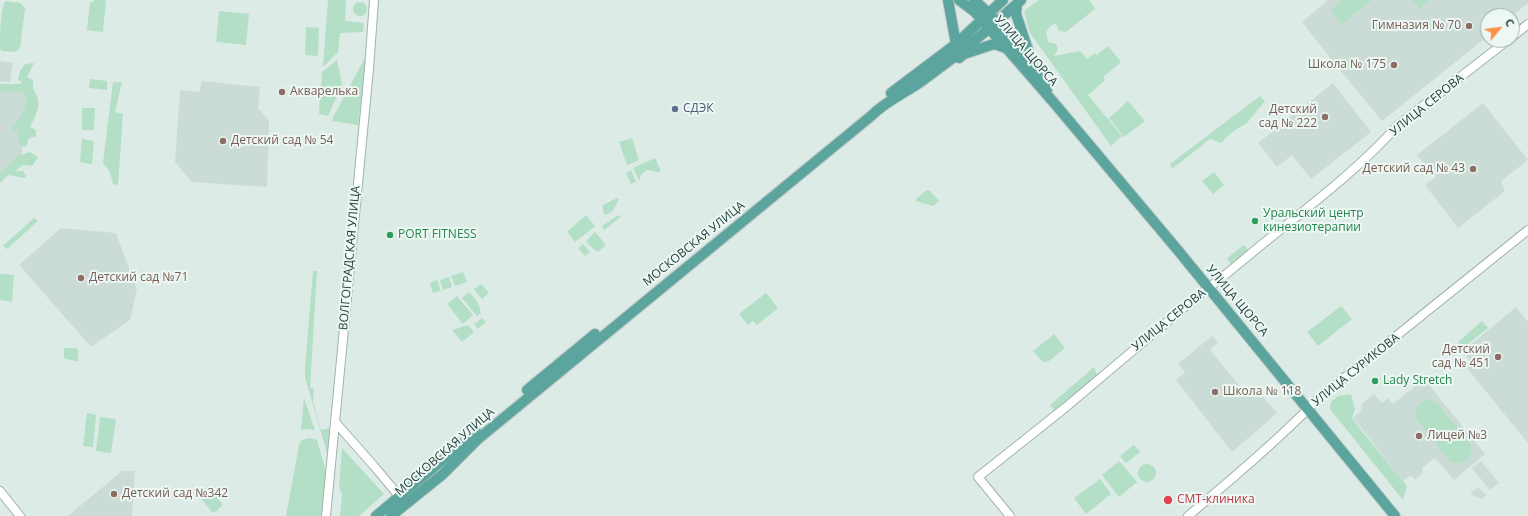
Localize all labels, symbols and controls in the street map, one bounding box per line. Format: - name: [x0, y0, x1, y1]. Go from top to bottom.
- north arrow: [1480, 8, 1520, 48]
- street label: УЛИЦА ЩОРСА: [991, 13, 1061, 89]
- text: С: [1502, 16, 1518, 29]
- place label: Гимназия № 70: [1372, 19, 1461, 33]
- marker: Гимназия № 70: [1464, 21, 1474, 31]
- place label: Школа № 175: [1308, 58, 1386, 72]
- marker: Школа № 175: [1389, 60, 1399, 70]
- street label: УЛИЦА СЕРОВА: [1387, 71, 1467, 139]
- place label: Акварелька: [290, 85, 358, 99]
- marker: Акварелька: [277, 87, 287, 97]
- place label: СДЭК: [683, 102, 714, 116]
- place label: Детский сад № 222: [1259, 103, 1317, 131]
- marker: СДЭК: [670, 104, 680, 114]
- marker: Детский сад № 222: [1320, 112, 1330, 122]
- place label: Детский сад № 54: [231, 134, 333, 148]
- marker: Детский сад № 54: [218, 136, 228, 146]
- place label: Детский сад № 43: [1363, 162, 1465, 176]
- marker: Детский сад № 43: [1468, 164, 1478, 174]
- street label: ВОЛГОГРАДСКАЯ УЛИЦА: [337, 185, 363, 331]
- street label: МОСКОВСКАЯ УЛИЦА: [640, 199, 748, 289]
- place label: Уральский центр кинезиотерапии: [1263, 207, 1364, 235]
- marker: Уральский центр кинезиотерапии: [1250, 216, 1260, 226]
- place label: PORT FITNESS: [398, 228, 477, 242]
- marker: PORT FITNESS: [385, 230, 395, 240]
- street label: УЛИЦА ЩОРСА: [1203, 262, 1271, 340]
- place label: Детский сад №71: [89, 271, 188, 285]
- marker: Детский сад №71: [76, 273, 86, 283]
- street label: УЛИЦА СЕРОВА: [1129, 286, 1209, 354]
- street label: УЛИЦА СУРИКОВА: [1310, 330, 1402, 410]
- place label: Детский сад № 451: [1432, 343, 1490, 371]
- marker: Детский сад № 451: [1493, 352, 1503, 362]
- place label: Lady Stretch: [1383, 374, 1452, 388]
- marker: Lady Stretch: [1370, 376, 1380, 386]
- place label: Школа № 118: [1223, 385, 1301, 399]
- marker: Школа № 118: [1210, 387, 1220, 397]
- street label: МОСКОВСКАЯ УЛИЦА: [392, 405, 498, 499]
- place label: Лицей №3: [1427, 429, 1487, 443]
- marker: Лицей №3: [1414, 431, 1424, 441]
- place label: Детский сад №342: [122, 487, 228, 501]
- marker: Детский сад №342: [109, 489, 119, 499]
- place label: СМТ-клиника: [1177, 493, 1255, 507]
- marker: СМТ-клиника: [1162, 494, 1174, 506]

